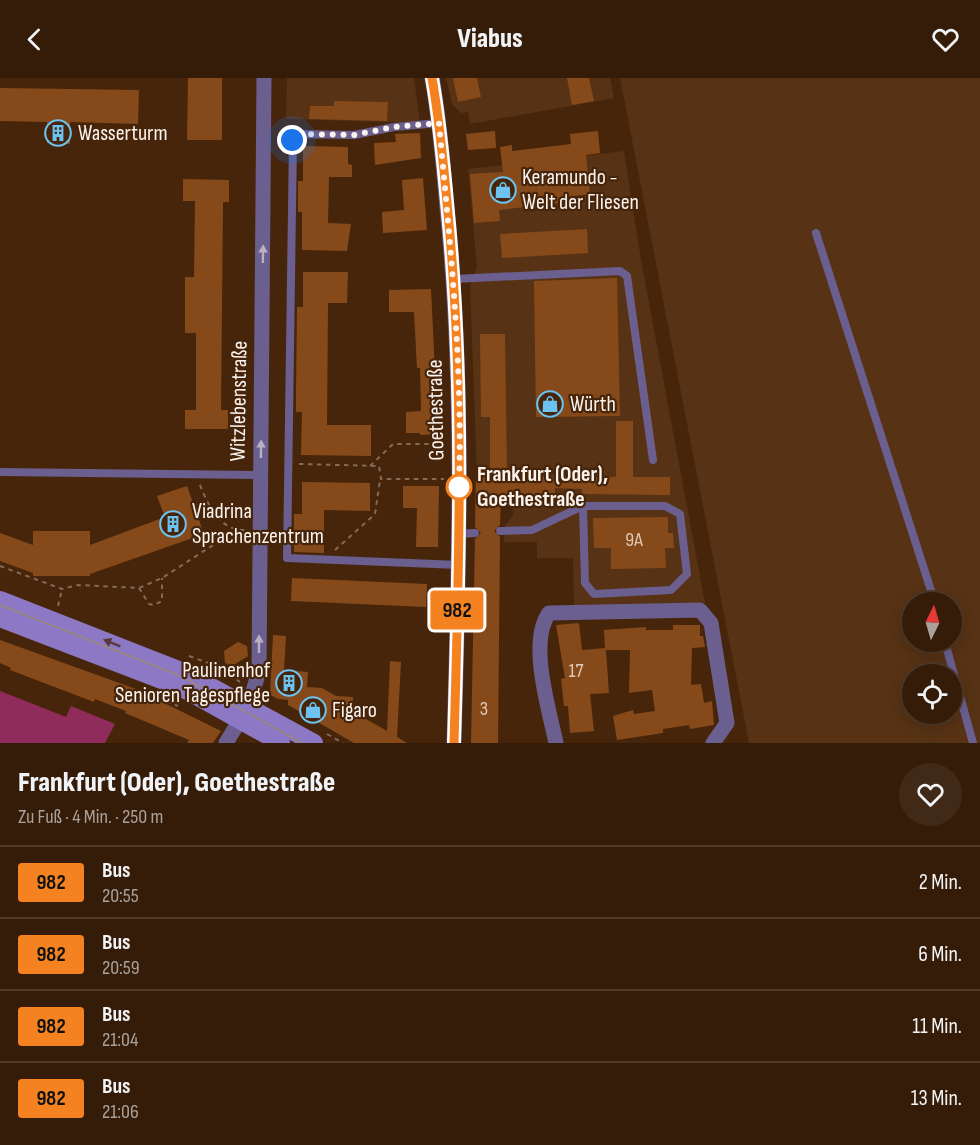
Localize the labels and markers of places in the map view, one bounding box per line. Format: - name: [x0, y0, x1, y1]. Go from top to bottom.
- building icon: Wasserturm: [43, 118, 73, 148]
- place label: Wasserturm: [78, 120, 168, 147]
- place label: Keramundo - Welt der Fliesen: [522, 164, 639, 216]
- shop icon: Keramundo - Welt der Fliesen: [488, 175, 518, 205]
- shop icon: Würth: [535, 389, 565, 419]
- place label: Würth: [570, 391, 616, 418]
- place label: Frankfurt (Oder), Goethestraße: [477, 461, 608, 513]
- marker: Frankfurt (Oder), Goethestraße: [446, 474, 472, 500]
- place label: Viadrina Sprachenzentrum: [192, 498, 324, 550]
- building icon: Viadrina Sprachenzentrum: [158, 509, 188, 539]
- place label: Paulinenhof Senioren Tagespflege: [115, 657, 271, 709]
- building icon: Paulinenhof Senioren Tagespflege: [274, 668, 304, 698]
- shop icon: Figaro: [298, 695, 328, 725]
- place label: Figaro: [332, 697, 377, 724]

